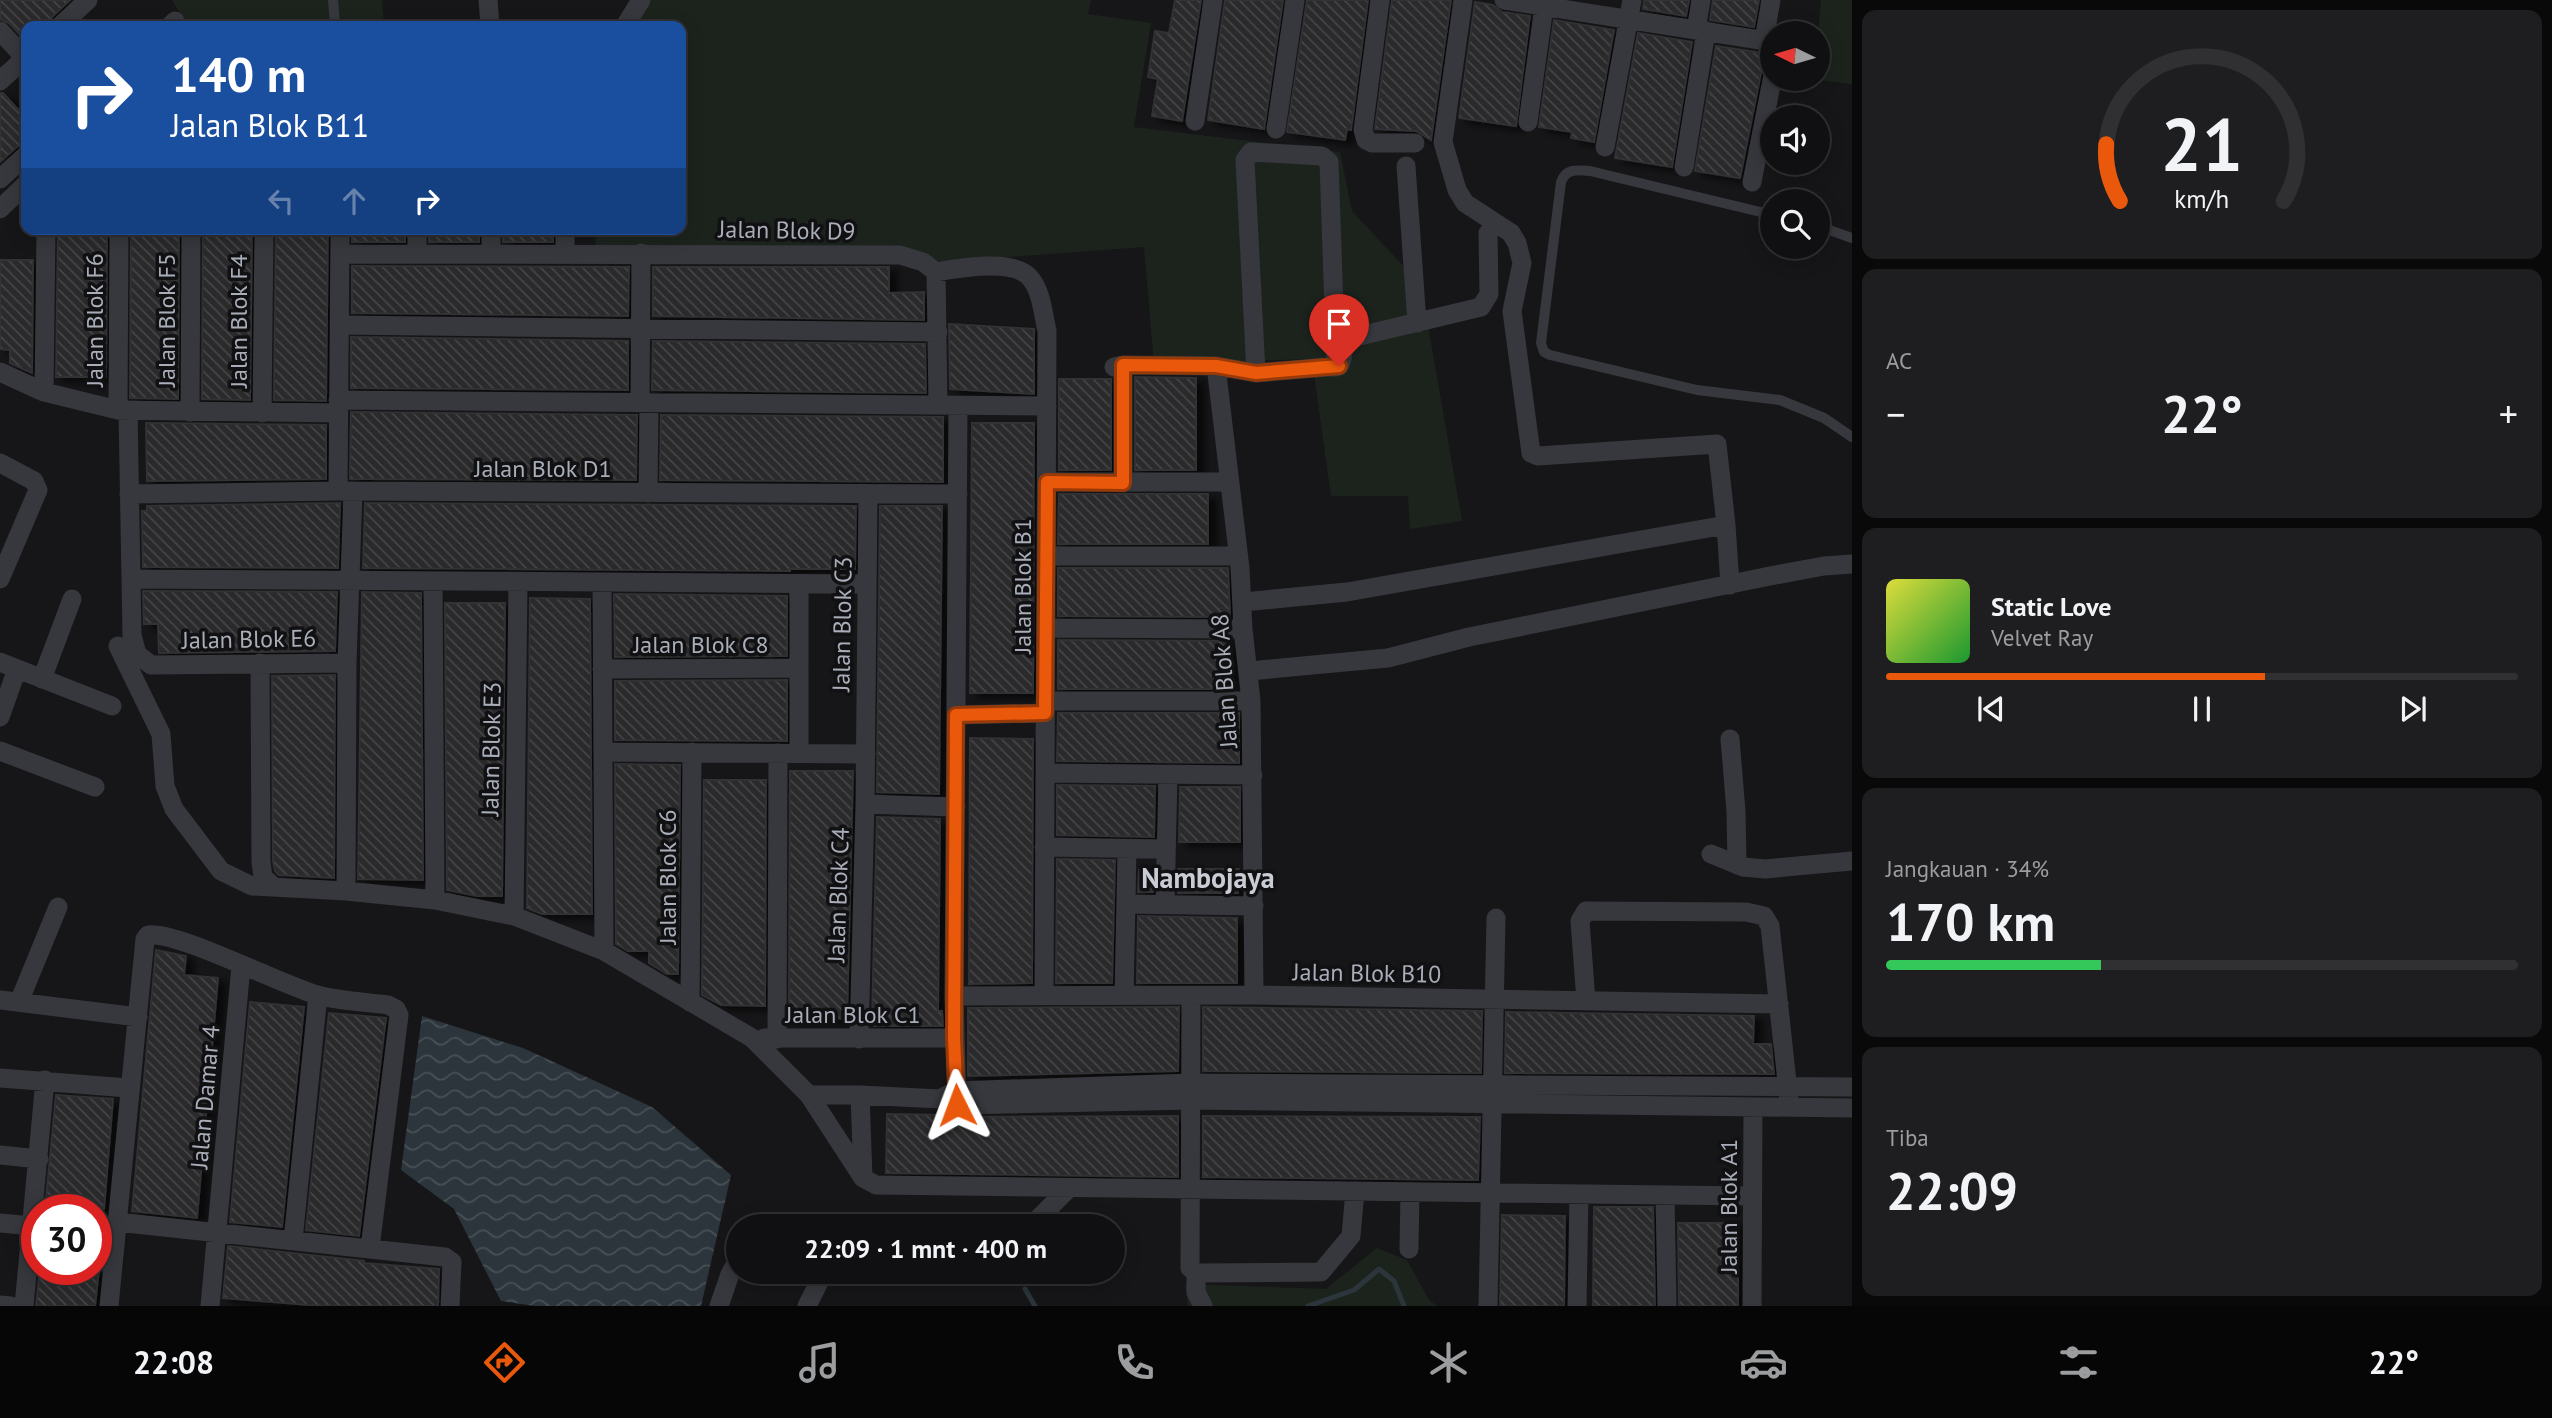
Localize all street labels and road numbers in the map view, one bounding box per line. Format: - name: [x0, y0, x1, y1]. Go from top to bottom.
- street label: Jalan Blok D9: [717, 213, 856, 247]
- street label: Jalan Blok F6: [79, 253, 110, 388]
- street label: Jalan Blok F5: [151, 253, 182, 388]
- street label: Jalan Blok F4: [223, 254, 254, 389]
- street label: Jalan Blok D1: [473, 453, 612, 484]
- street label: Jalan Blok B1: [1007, 518, 1038, 655]
- street label: Jalan Blok C3: [825, 556, 859, 693]
- street label: Jalan Blok A8: [1204, 613, 1244, 750]
- street label: Jalan Blok E6: [181, 622, 316, 656]
- street label: Jalan Blok C8: [632, 629, 769, 660]
- street label: Jalan Blok E3: [474, 682, 508, 817]
- street label: Jalan Blok C6: [652, 809, 683, 946]
- street label: Jalan Blok C4: [820, 827, 856, 964]
- street label: Jalan Blok B10: [1291, 956, 1442, 990]
- street label: Jalan Blok C1: [784, 999, 921, 1030]
- street label: Jalan Damar 4: [183, 1024, 227, 1171]
- street label: Jalan Blok A1: [1713, 1139, 1744, 1274]

